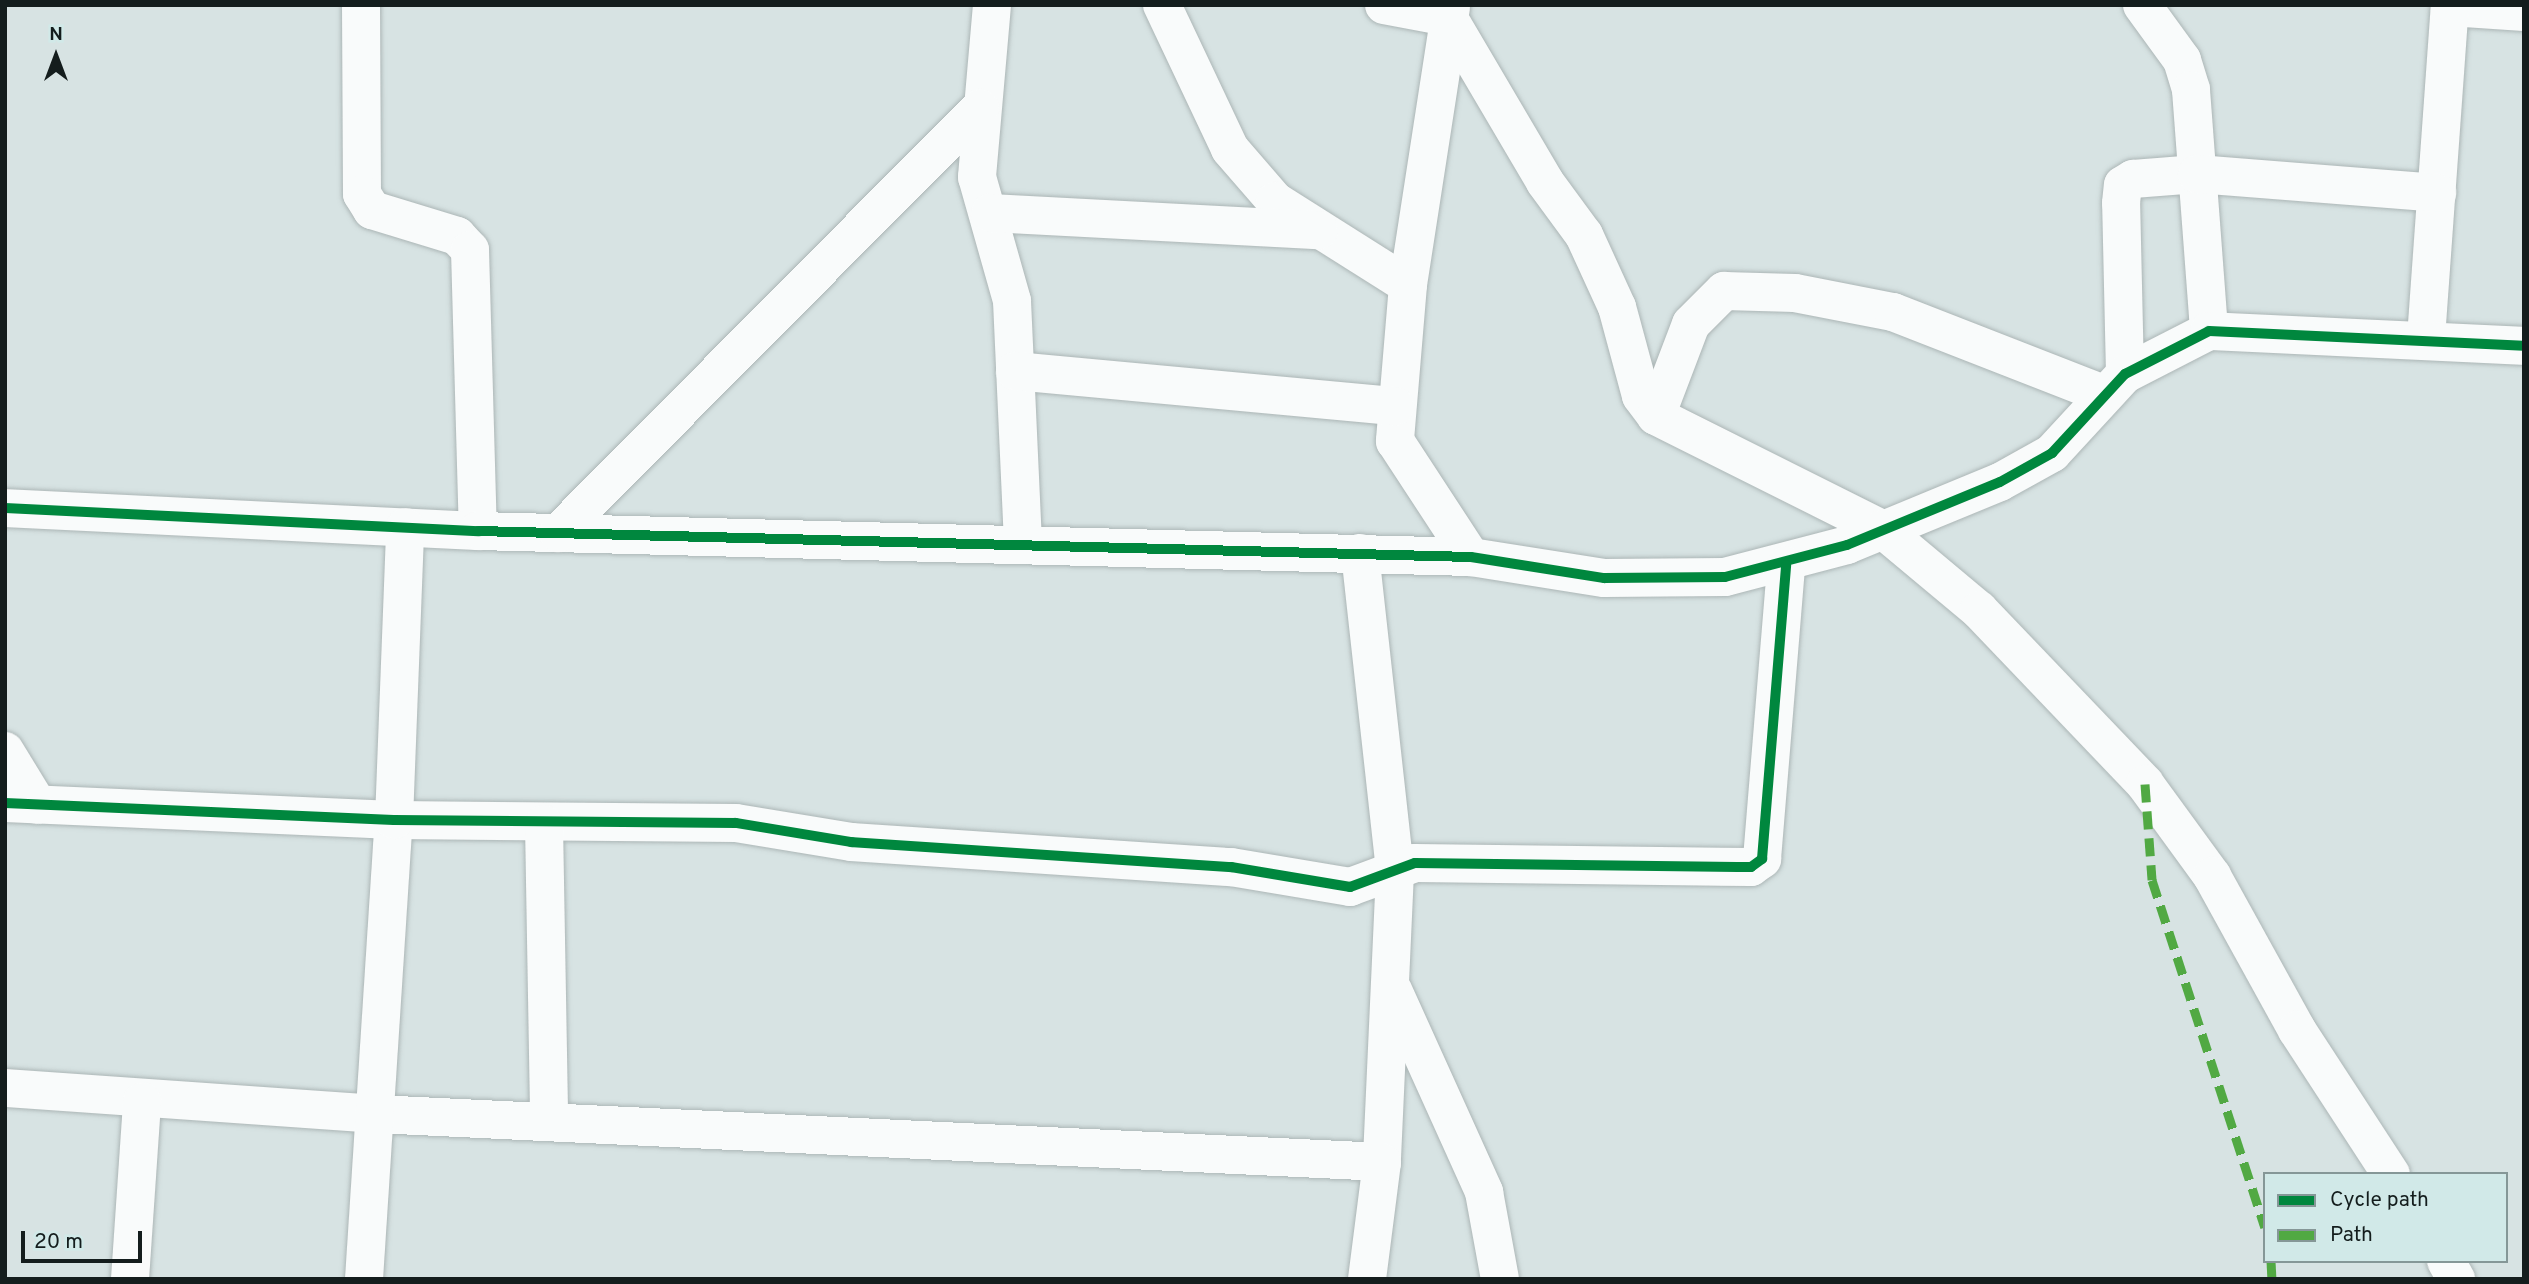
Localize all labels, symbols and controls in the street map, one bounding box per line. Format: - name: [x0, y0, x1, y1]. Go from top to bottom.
- north arrow: [21, 21, 91, 91]
- text: N: [49, 23, 63, 47]
- legend: [2263, 1172, 2508, 1263]
- text: Cycle path: [2330, 1187, 2429, 1214]
- scale bar: [24, 1218, 145, 1262]
- text: Path: [2330, 1222, 2373, 1249]
- text: 20 m: [34, 1229, 83, 1256]

